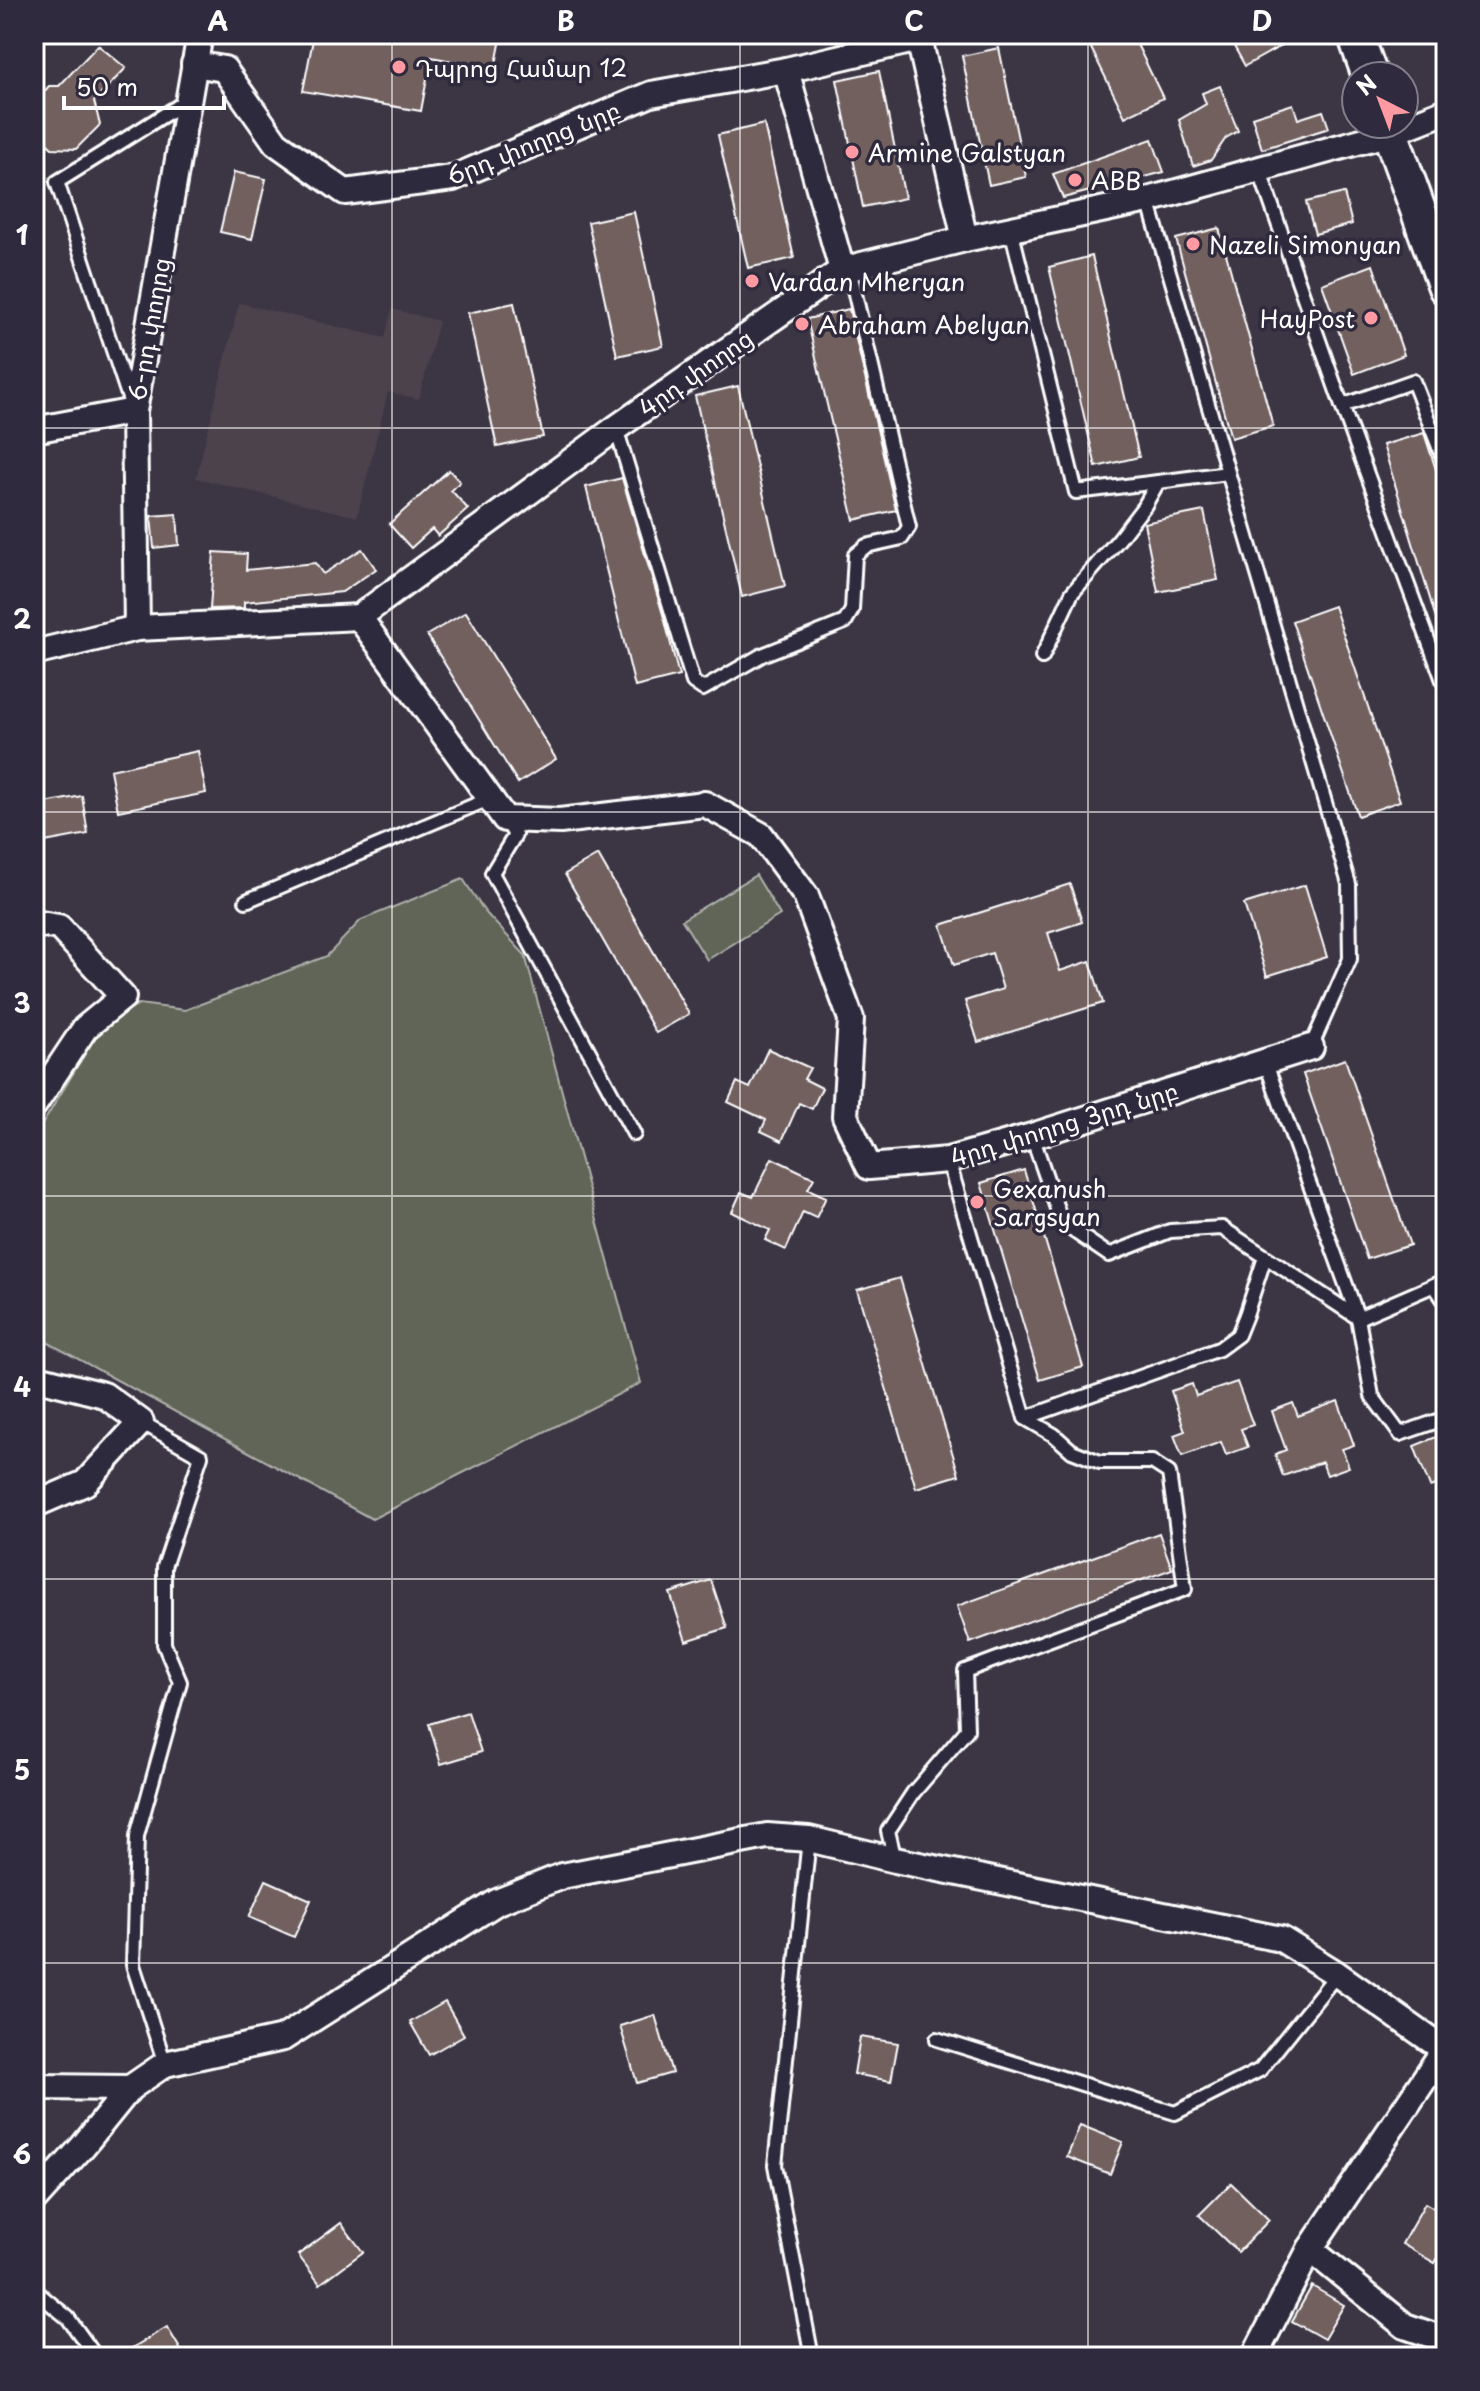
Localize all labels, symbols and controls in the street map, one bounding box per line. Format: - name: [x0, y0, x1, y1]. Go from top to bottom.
- text: A: [208, 1, 228, 40]
- text: B: [557, 1, 575, 40]
- text: C: [904, 1, 924, 40]
- text: D: [1252, 1, 1272, 40]
- place label: Դպրոց Համար 12: [415, 49, 627, 85]
- marker: Դպրոց Համար 12: [390, 58, 408, 76]
- scale bar: [64, 60, 224, 110]
- north arrow: [1340, 60, 1420, 140]
- text: N: [1348, 66, 1383, 102]
- text: 50 m: [76, 68, 138, 104]
- street label: 6րդ փողոց նրբ: [441, 91, 625, 193]
- place label: Armine Galstyan: [868, 134, 1066, 170]
- marker: Armine Galstyan: [843, 143, 861, 161]
- place label: ABB: [1091, 162, 1141, 198]
- marker: ABB: [1066, 171, 1084, 189]
- text: 1: [16, 215, 28, 254]
- place label: Nazeli Simonyan: [1209, 226, 1401, 262]
- marker: Nazeli Simonyan: [1184, 235, 1202, 253]
- street label: 6-րդ փողոց: [118, 254, 178, 404]
- place label: Vardan Mheryan: [768, 263, 965, 299]
- marker: Vardan Mheryan: [743, 272, 761, 290]
- place label: HayPost: [1260, 300, 1355, 336]
- place label: Abraham Abelyan: [818, 306, 1030, 342]
- marker: HayPost: [1362, 309, 1380, 327]
- marker: Abraham Abelyan: [793, 315, 811, 333]
- street label: 4րդ փողոց: [630, 319, 760, 425]
- text: 2: [13, 599, 31, 638]
- text: 3: [13, 983, 31, 1022]
- street label: 4րդ փողոց 3րդ նրբ: [946, 1071, 1182, 1175]
- place label: Gexanush Sargsyan: [993, 1170, 1106, 1234]
- marker: Gexanush Sargsyan: [968, 1193, 986, 1211]
- text: 4: [13, 1367, 31, 1406]
- text: 5: [14, 1750, 30, 1789]
- text: 6: [13, 2134, 31, 2173]

